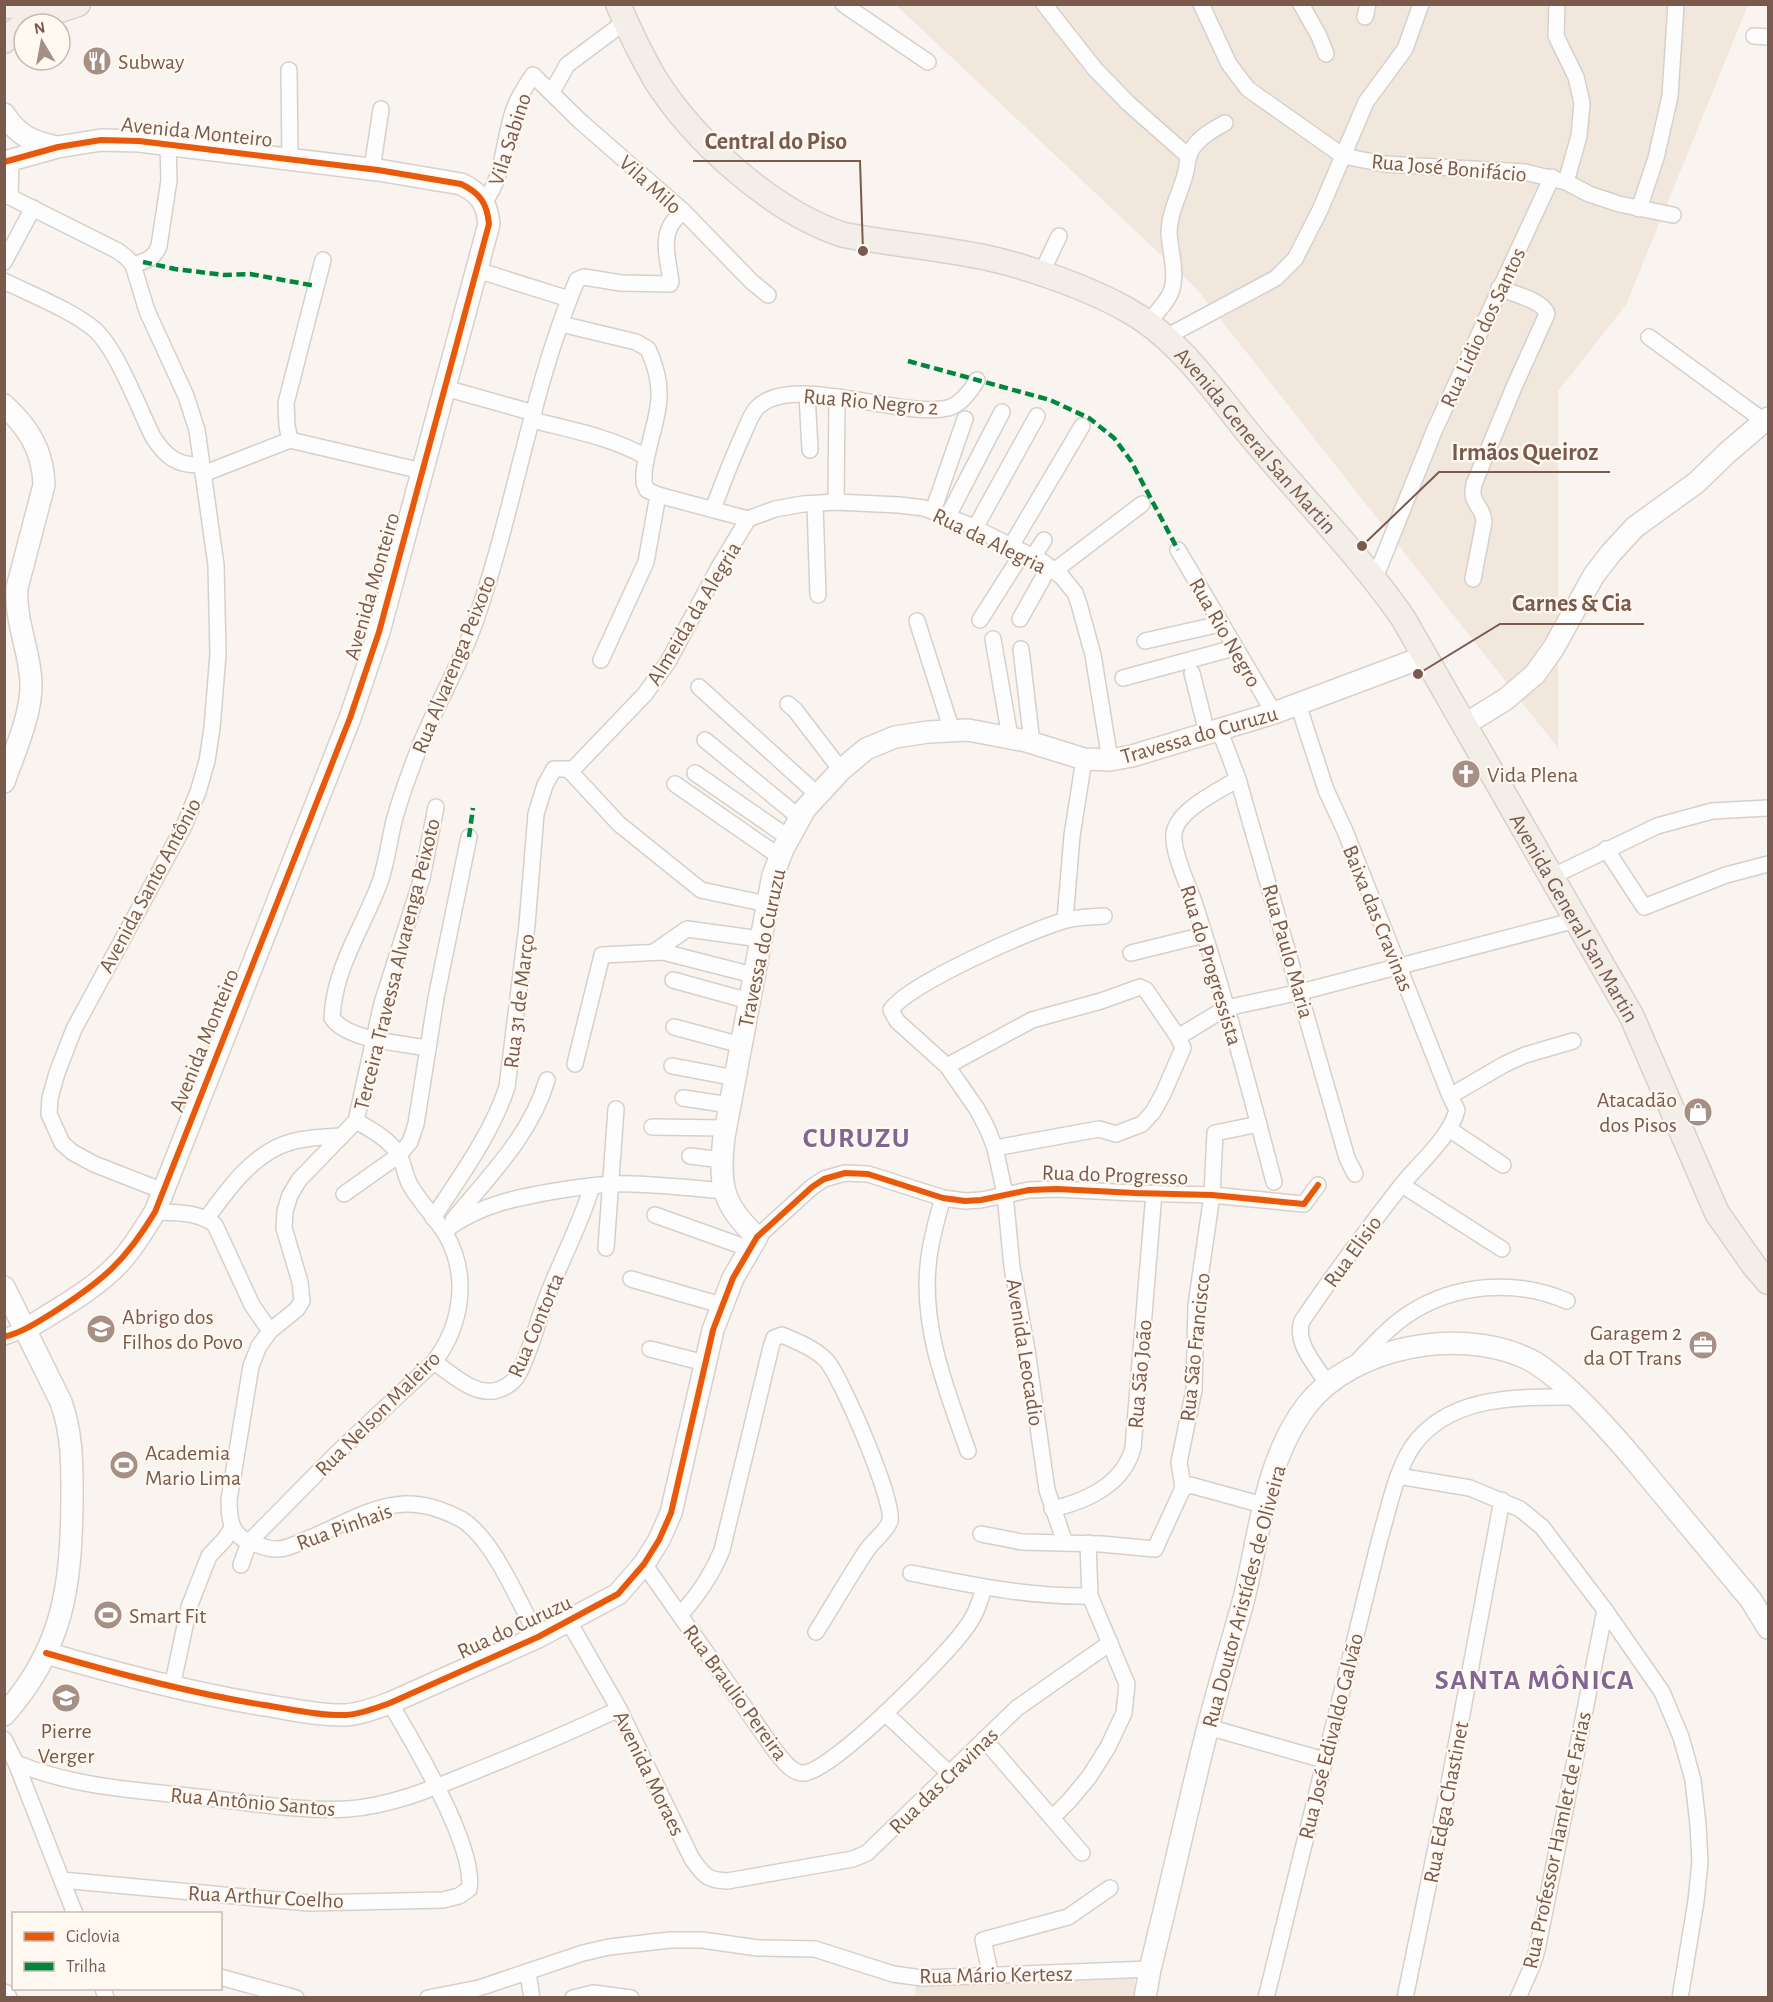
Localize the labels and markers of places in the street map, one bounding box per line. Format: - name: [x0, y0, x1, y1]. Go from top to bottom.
- restaurant icon: Subway: [81, 45, 113, 77]
- place label: Subway: [118, 51, 185, 73]
- callout: Central do Piso: [693, 119, 860, 161]
- callout: Irmãos Queiroz: [1439, 430, 1610, 472]
- callout: Carnes & Cia: [1500, 582, 1644, 624]
- church icon: Vida Plena: [1450, 758, 1482, 790]
- place label: Vida Plena: [1487, 764, 1578, 786]
- place label: Atacadão dos Pisos: [1597, 1089, 1677, 1136]
- shop icon: Atacadão dos Pisos: [1682, 1096, 1714, 1128]
- place label: Abrigo dos Filhos do Povo: [122, 1306, 243, 1353]
- school or university icon: Abrigo dos Filhos do Povo: [85, 1313, 117, 1345]
- place label: Garagem 2 da OT Trans: [1584, 1322, 1682, 1369]
- office icon: Garagem 2 da OT Trans: [1687, 1329, 1719, 1361]
- place label: Academia Mario Lima: [145, 1442, 241, 1489]
- sports icon: Academia Mario Lima: [108, 1449, 140, 1481]
- sports icon: Smart Fit: [92, 1599, 124, 1631]
- place label: Smart Fit: [129, 1605, 206, 1627]
- school or university icon: Pierre Verger: [50, 1682, 82, 1714]
- place label: Pierre Verger: [38, 1720, 94, 1767]

